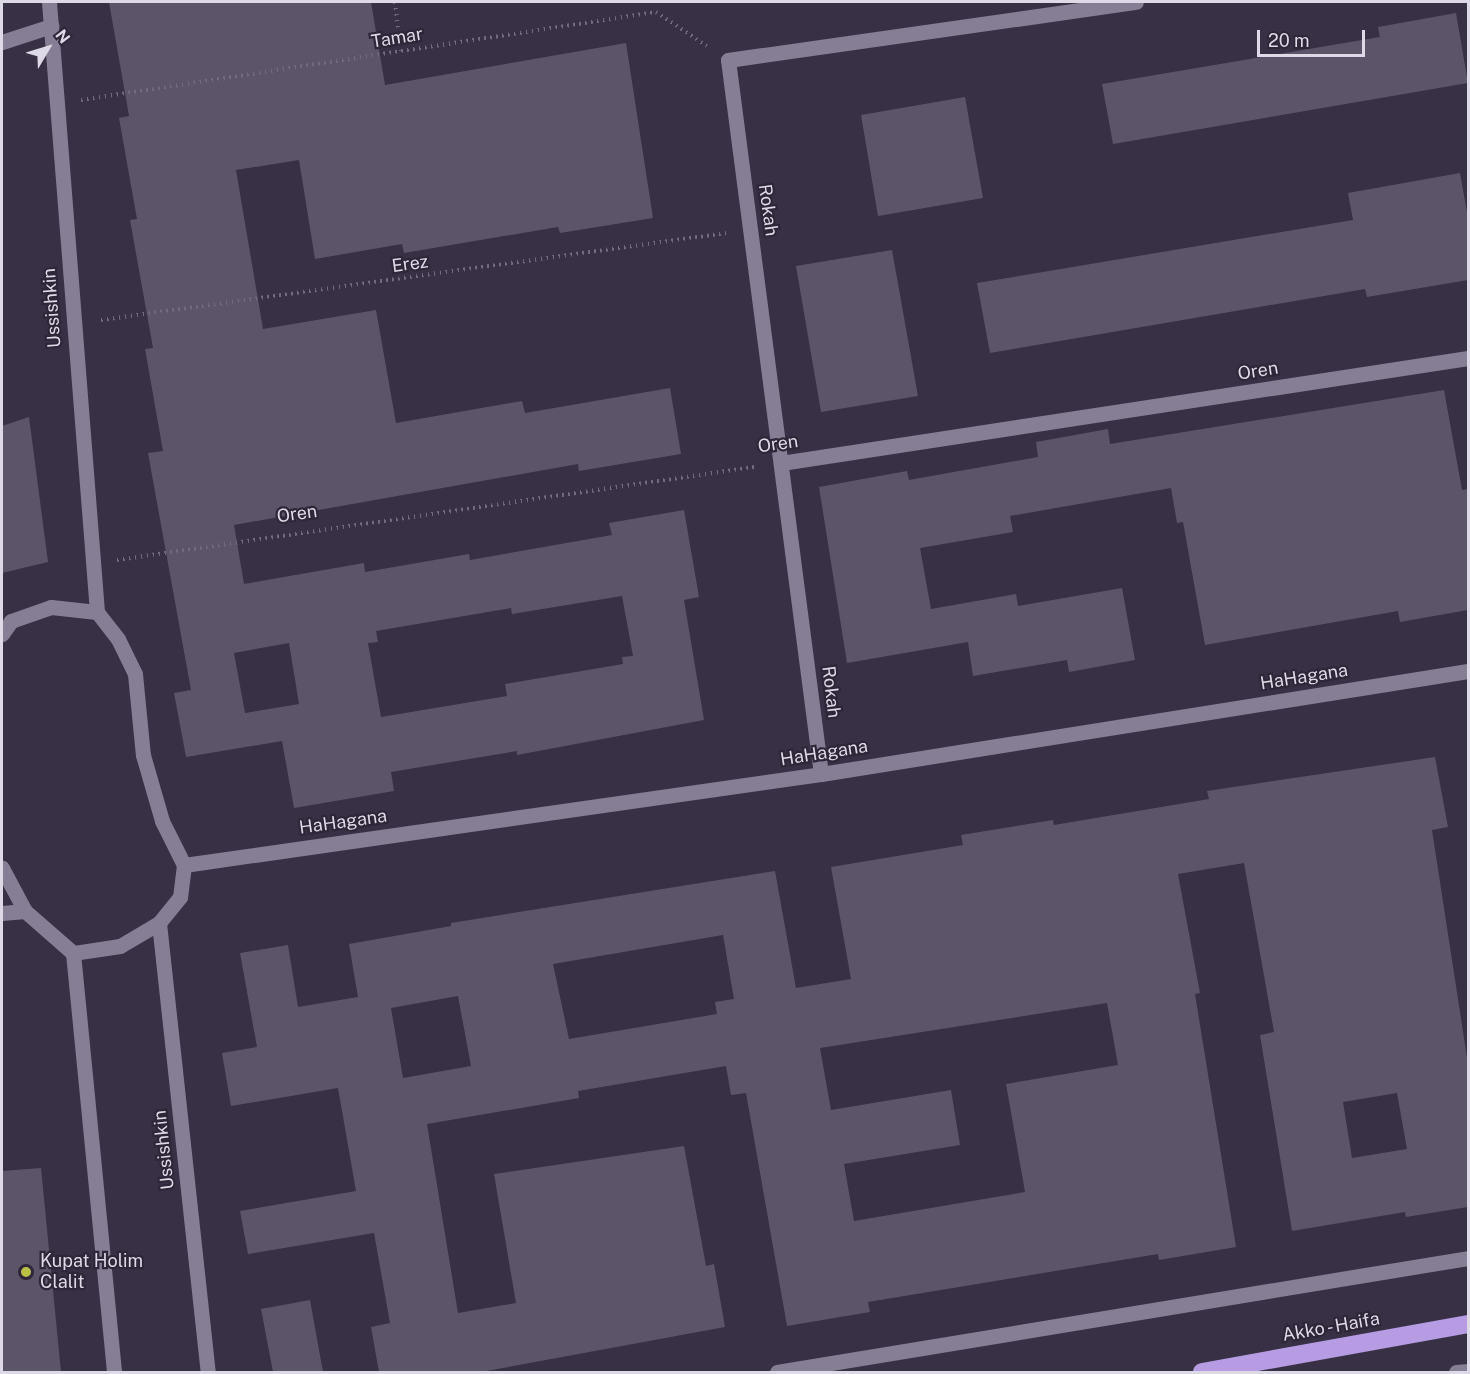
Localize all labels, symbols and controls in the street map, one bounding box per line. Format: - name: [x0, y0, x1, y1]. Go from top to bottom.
- north arrow: [18, 18, 78, 78]
- scale bar: [1260, 18, 1368, 56]
- street label: Tamar: [370, 23, 424, 53]
- text: N: [51, 26, 74, 47]
- text: 20 m: [1268, 30, 1310, 51]
- street label: Rokah: [754, 183, 782, 237]
- street label: Erez: [390, 251, 430, 277]
- street label: Ussishkin: [38, 267, 66, 349]
- street label: Oren: [1236, 357, 1280, 385]
- street label: Oren: [756, 430, 800, 458]
- street label: Oren: [275, 500, 319, 528]
- street label: HaHagana: [1259, 659, 1349, 695]
- street label: Rokah: [817, 665, 845, 719]
- street label: HaHagana: [779, 735, 869, 771]
- street label: HaHagana: [298, 805, 388, 839]
- street label: Ussishkin: [149, 1109, 179, 1191]
- place label: Kupat Holim Clalit: [40, 1251, 143, 1294]
- marker: Kupat Holim Clalit: [17, 1263, 35, 1281]
- street label: Akko - Haifa: [1278, 1307, 1384, 1347]

